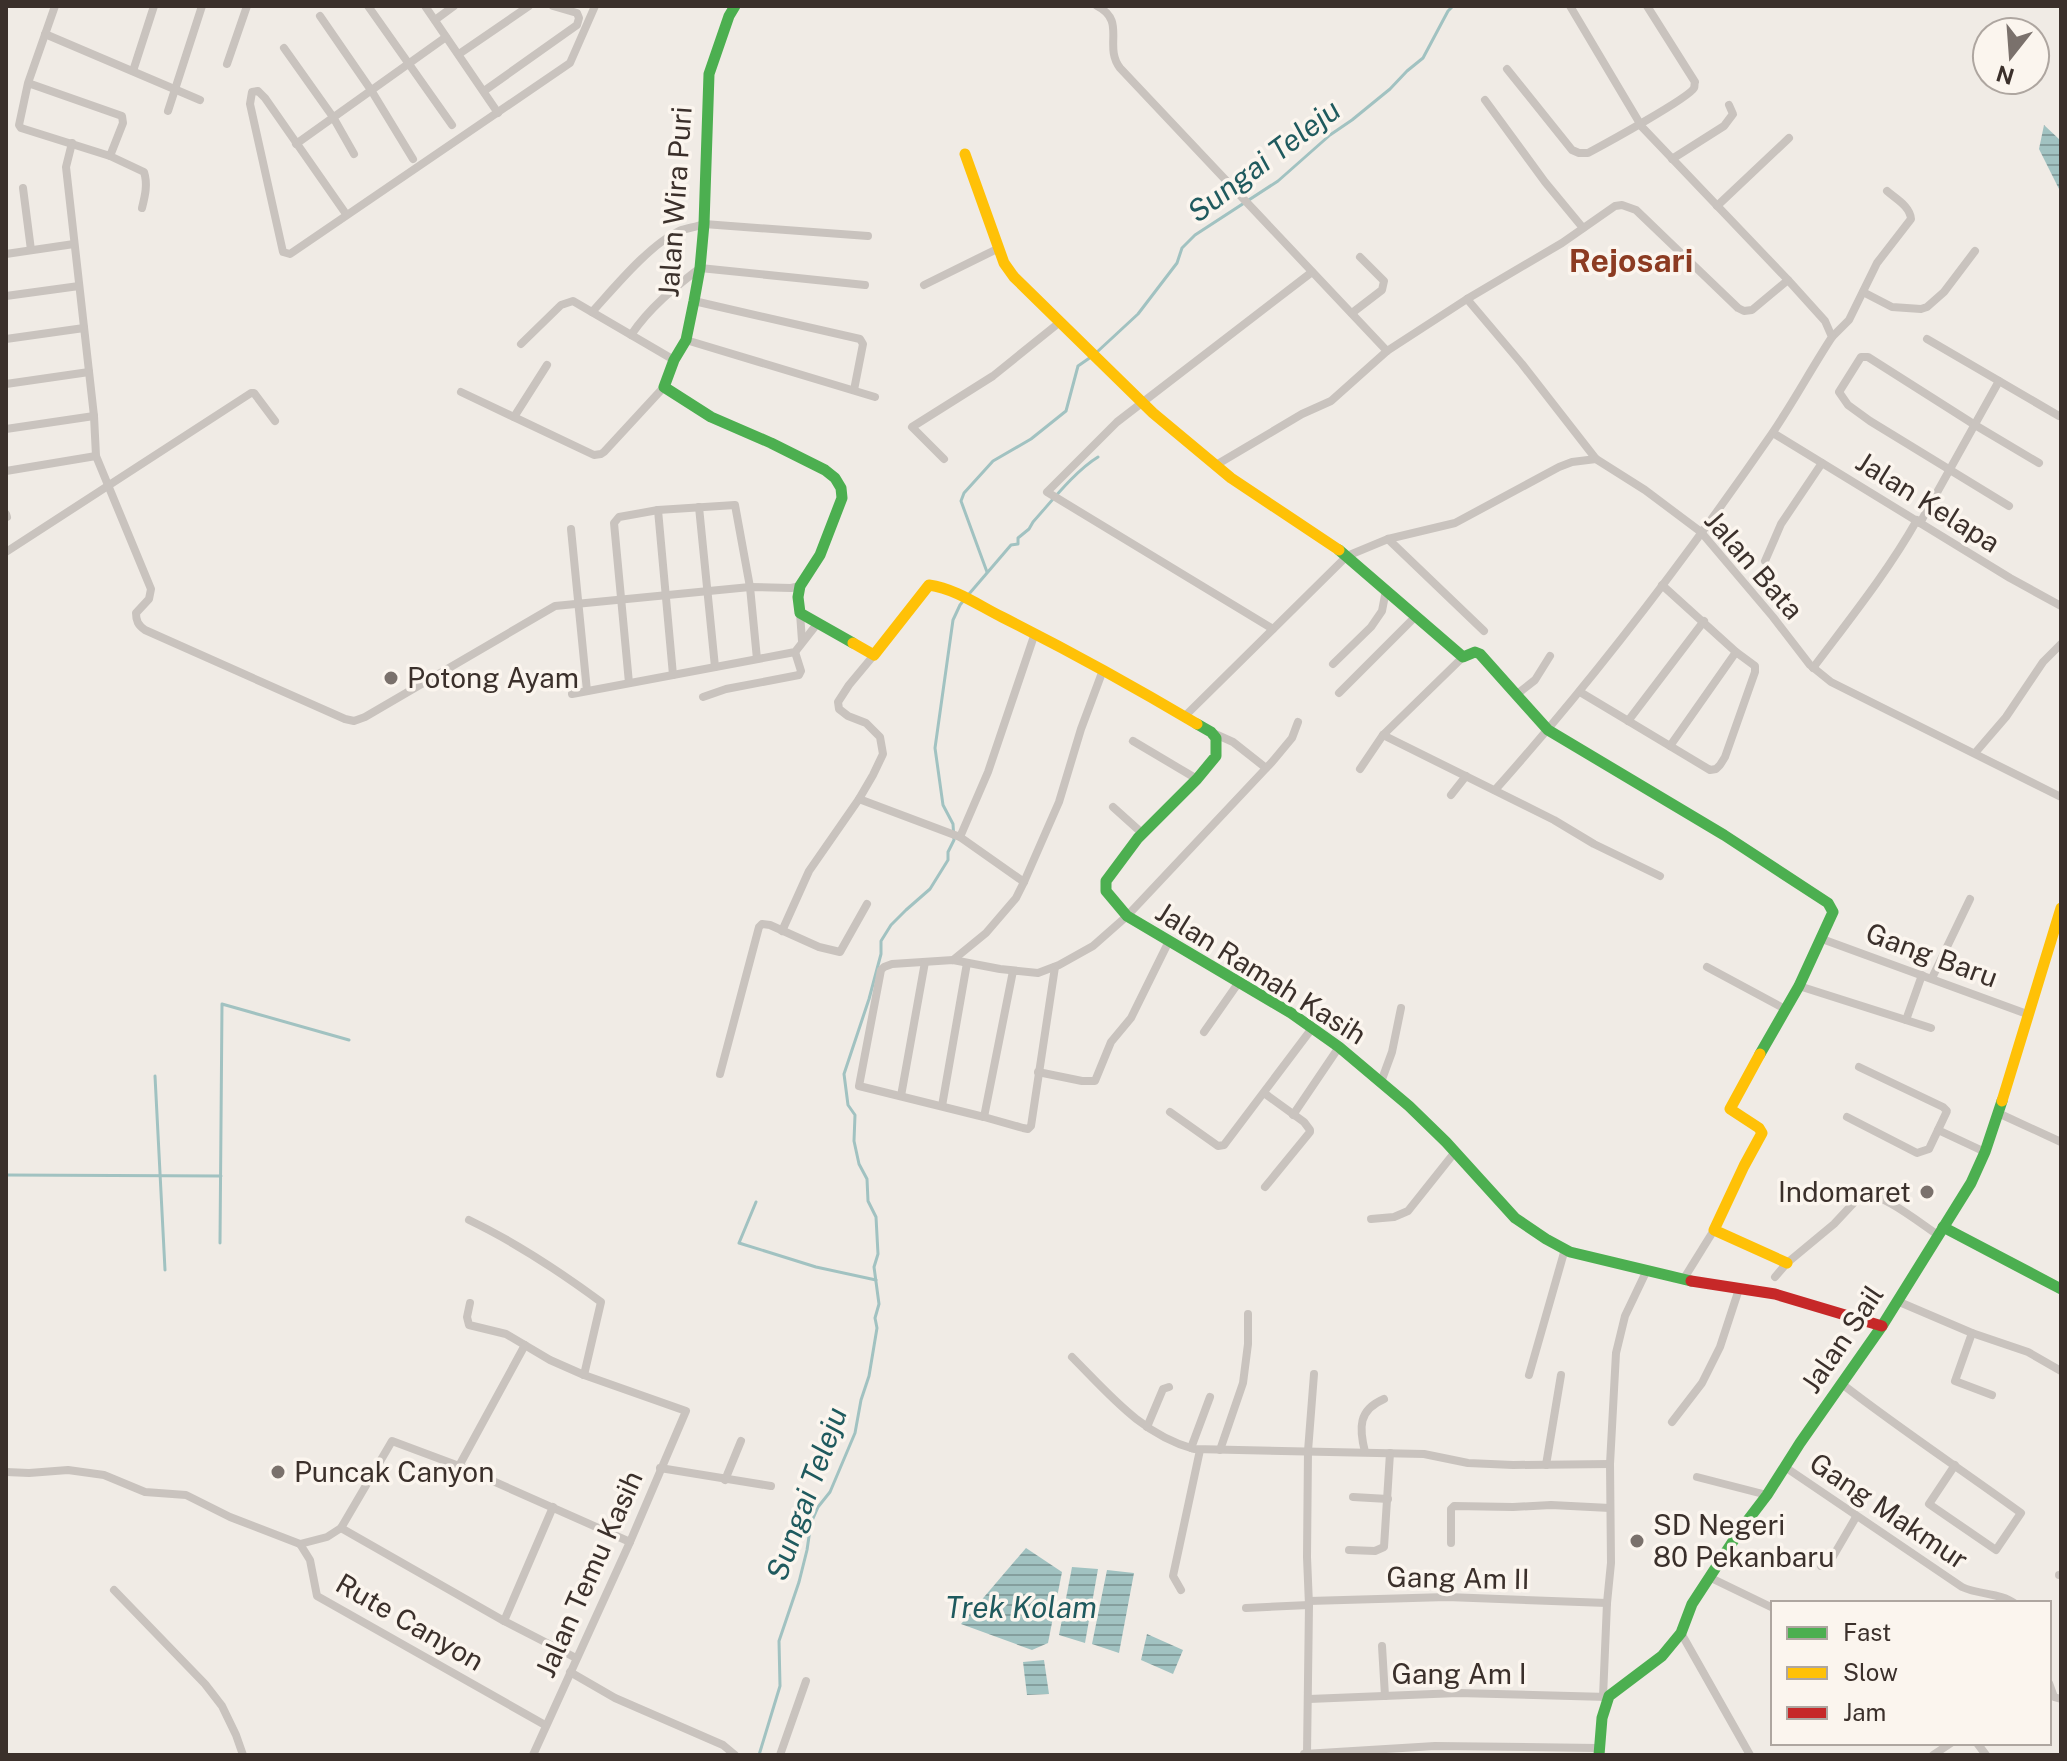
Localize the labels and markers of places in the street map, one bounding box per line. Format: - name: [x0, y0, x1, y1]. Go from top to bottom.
- place label: Potong Ayam: [407, 661, 579, 694]
- marker: Potong Ayam: [382, 669, 400, 687]
- place label: Indomaret: [1778, 1175, 1911, 1208]
- marker: Indomaret: [1918, 1183, 1936, 1201]
- place label: Puncak Canyon: [294, 1455, 494, 1488]
- marker: Puncak Canyon: [269, 1463, 287, 1481]
- place label: SD Negeri 80 Pekanbaru: [1653, 1508, 1835, 1573]
- marker: SD Negeri 80 Pekanbaru: [1628, 1532, 1646, 1550]

